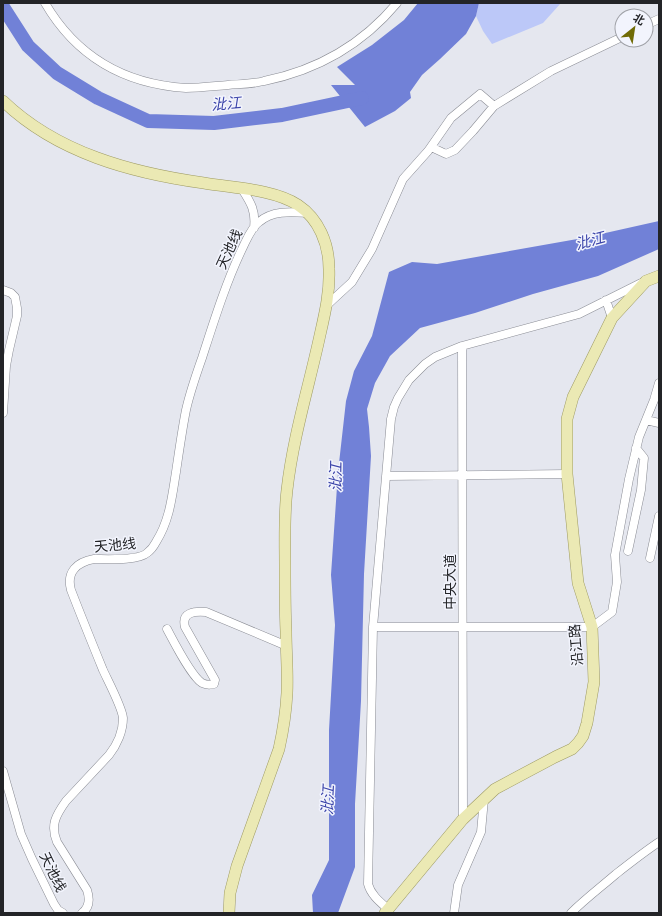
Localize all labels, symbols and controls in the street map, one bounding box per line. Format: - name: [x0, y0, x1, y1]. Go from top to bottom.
- north arrow: [614, 8, 654, 48]
- text: 北: [630, 11, 647, 29]
- water label: 沘江: [210, 93, 244, 115]
- street label: 天池线: [212, 226, 247, 272]
- water label: 沘江: [573, 227, 609, 255]
- water label: 沘江: [326, 460, 346, 492]
- street label: 天池线: [93, 534, 137, 557]
- street label: 中央大道: [441, 554, 460, 610]
- street label: 沿江路: [565, 623, 588, 667]
- water label: 沘江: [317, 783, 339, 816]
- street label: 天池线: [35, 849, 70, 895]

